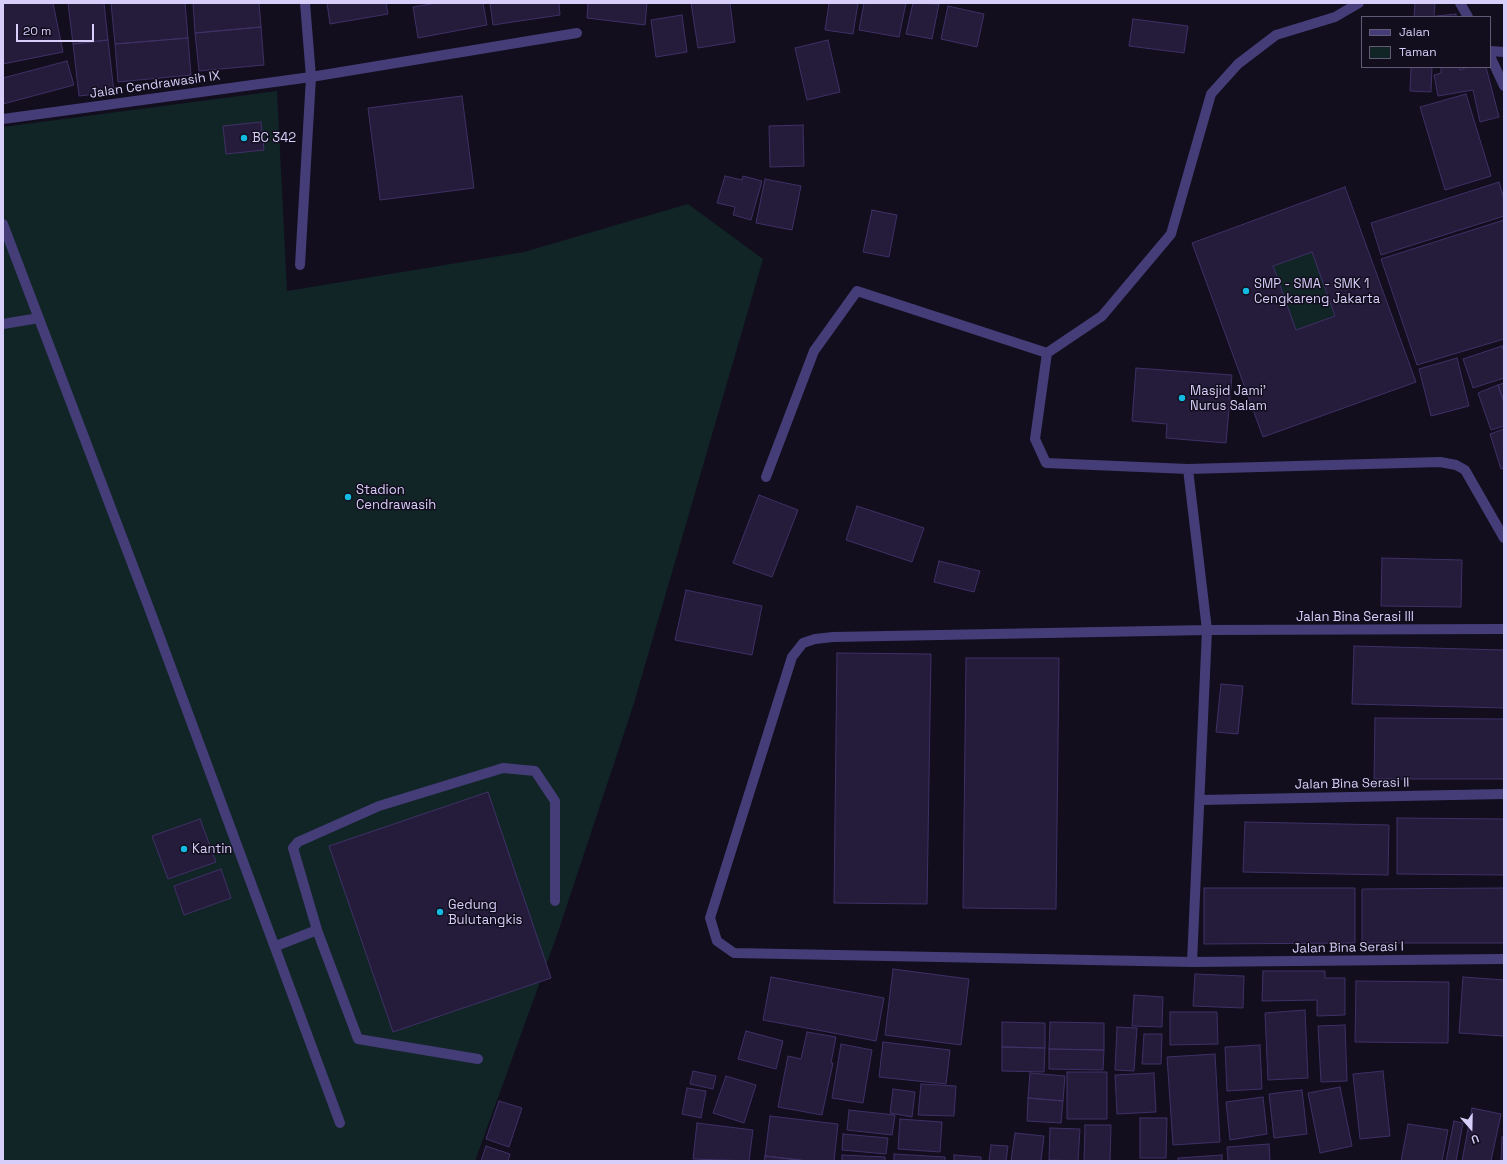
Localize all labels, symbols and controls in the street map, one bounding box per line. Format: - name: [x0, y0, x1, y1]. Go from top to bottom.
- scale bar: [18, 16, 96, 42]
- legend: [1361, 16, 1491, 68]
- text: 20 m: [23, 23, 51, 39]
- text: Jalan: [1399, 24, 1430, 40]
- text: Taman: [1399, 44, 1436, 60]
- street label: Jalan Cendrawasih IX: [89, 68, 221, 102]
- place label: BC 342: [252, 130, 296, 146]
- marker: BC 342: [239, 133, 249, 143]
- place label: SMP - SMA - SMK 1 Cengkareng Jakarta: [1254, 276, 1380, 307]
- marker: SMP - SMA - SMK 1 Cengkareng Jakarta: [1241, 286, 1251, 296]
- place label: Masjid Jami' Nurus Salam: [1190, 383, 1267, 414]
- marker: Masjid Jami' Nurus Salam: [1177, 393, 1187, 403]
- place label: Stadion Cendrawasih: [356, 482, 436, 513]
- marker: Stadion Cendrawasih: [343, 492, 353, 502]
- street label: Jalan Bina Serasi III: [1296, 609, 1414, 625]
- street label: Jalan Bina Serasi II: [1294, 775, 1410, 793]
- place label: Kantin: [192, 841, 232, 857]
- marker: Kantin: [179, 844, 189, 854]
- place label: Gedung Bulutangkis: [448, 897, 522, 928]
- marker: Gedung Bulutangkis: [435, 907, 445, 917]
- street label: Jalan Bina Serasi I: [1292, 939, 1404, 957]
- north arrow: [1451, 1108, 1491, 1148]
- text: U: [1469, 1131, 1481, 1147]

